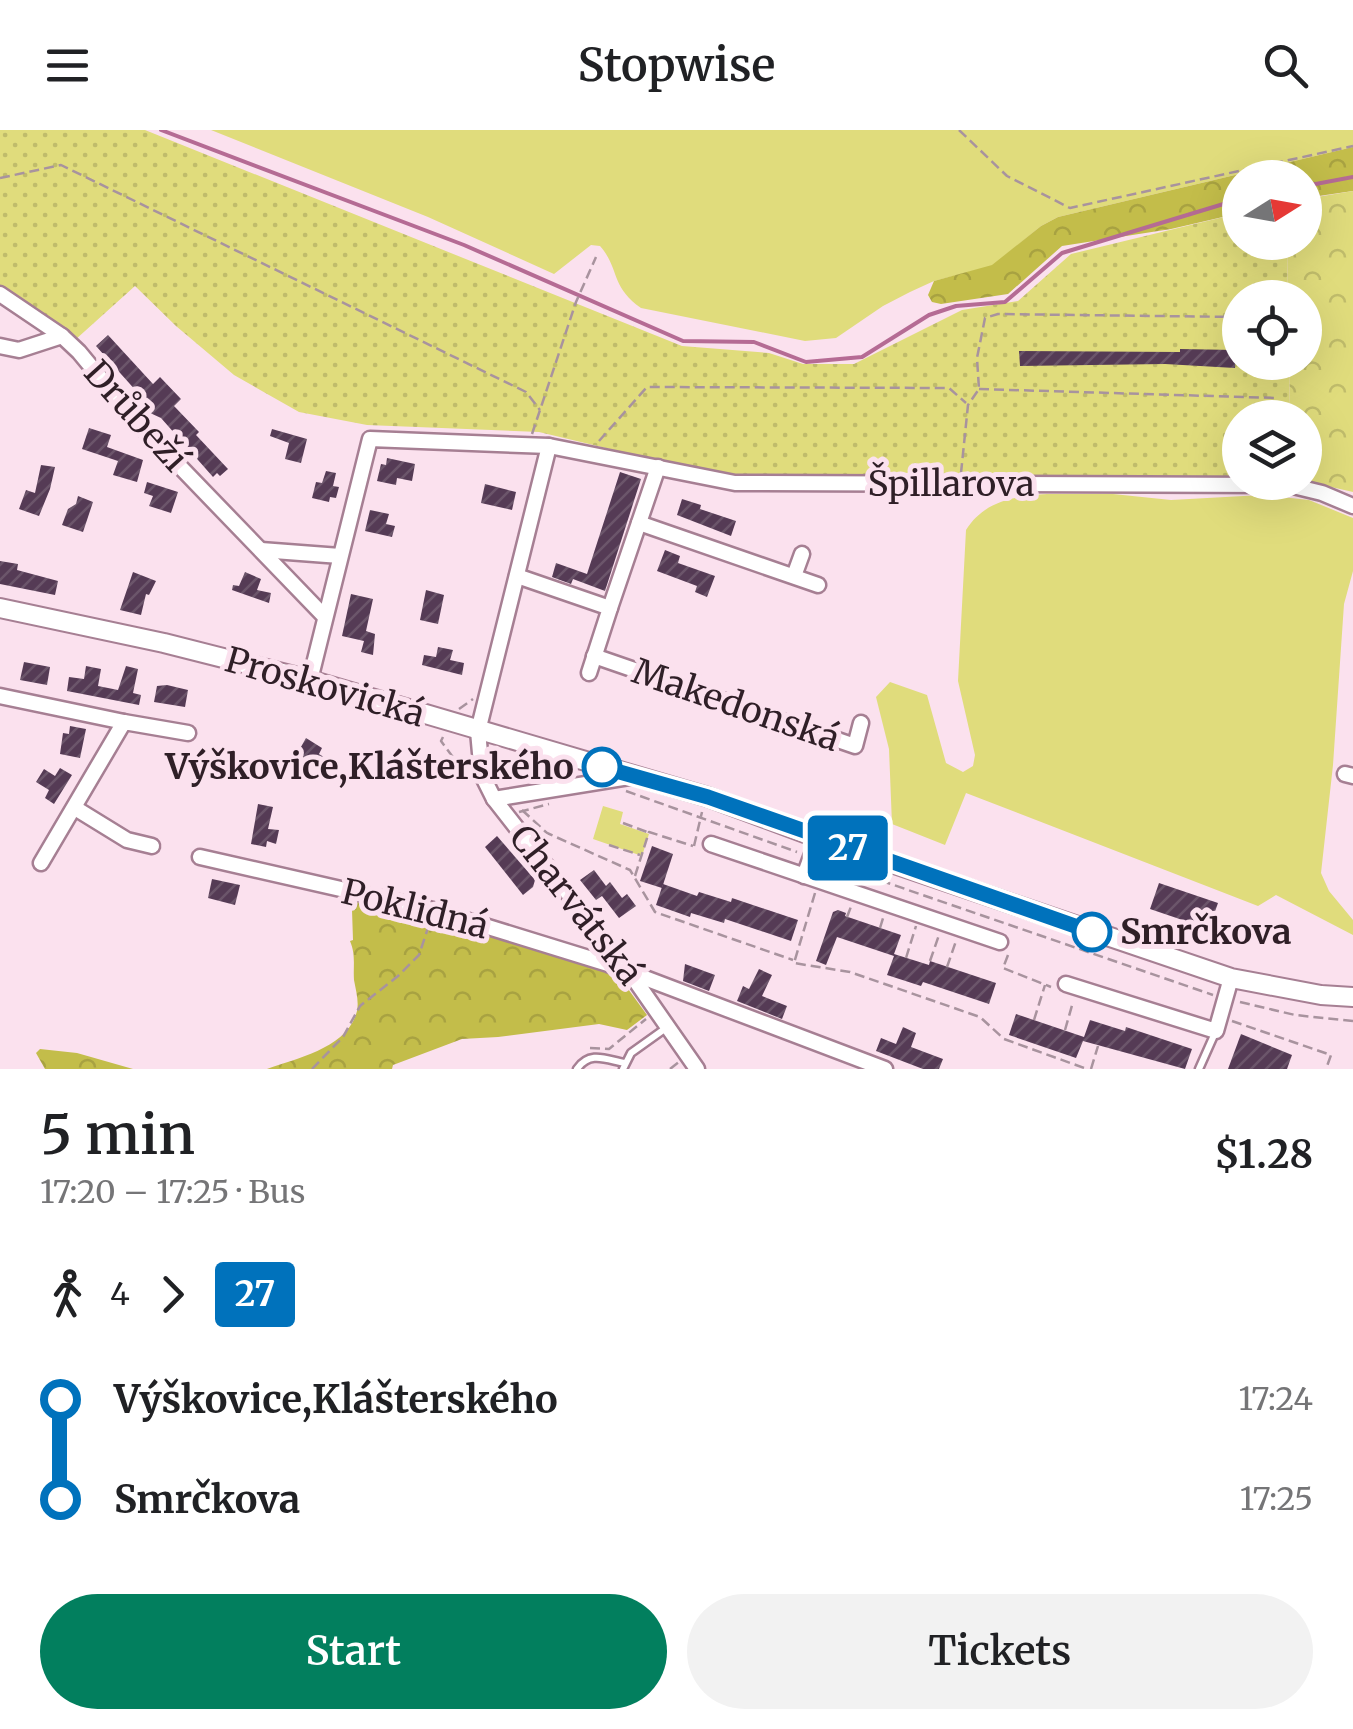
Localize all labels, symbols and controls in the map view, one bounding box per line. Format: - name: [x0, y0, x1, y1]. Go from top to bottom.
- text: Stopwise: [578, 37, 775, 93]
- icon: menu: [40, 38, 95, 93]
- icon: search: [1258, 38, 1313, 93]
- north arrow: [1222, 160, 1322, 260]
- map controls: [1222, 160, 1322, 500]
- button: locate: [1222, 280, 1322, 380]
- street label: Drůbeží: [75, 351, 198, 481]
- button: layers: [1222, 400, 1322, 500]
- street label: Špillarova: [868, 461, 1034, 506]
- street label: Proskovická: [220, 638, 430, 736]
- street label: Makedonská: [627, 649, 845, 761]
- place label: Výškovice,Klášterského: [164, 745, 574, 789]
- marker: Výškovice,Klášterského: [583, 748, 621, 786]
- street label: Charvátská: [500, 816, 652, 994]
- line badge: 27: [803, 816, 893, 880]
- text: 27: [828, 826, 868, 870]
- street label: Poklidná: [337, 870, 493, 948]
- place label: Smrčkova: [1120, 910, 1292, 954]
- marker: Smrčkova: [1073, 913, 1111, 951]
- text: 5 min: [40, 1100, 195, 1169]
- text: $1.28: [1214, 1131, 1313, 1178]
- text: 17:20 – 17:25 · Bus: [40, 1172, 305, 1212]
- icon: walk: [40, 1267, 95, 1322]
- icon: forward: [145, 1267, 200, 1322]
- text: 27: [235, 1272, 275, 1316]
- text: 4: [110, 1274, 130, 1314]
- text: Výškovice,Klášterského: [114, 1376, 558, 1423]
- text: 17:24: [1239, 1379, 1313, 1419]
- text: Smrčkova: [114, 1476, 300, 1523]
- text: 17:25: [1240, 1479, 1313, 1519]
- button: Start: [40, 1594, 667, 1709]
- button: Tickets: [687, 1594, 1313, 1709]

